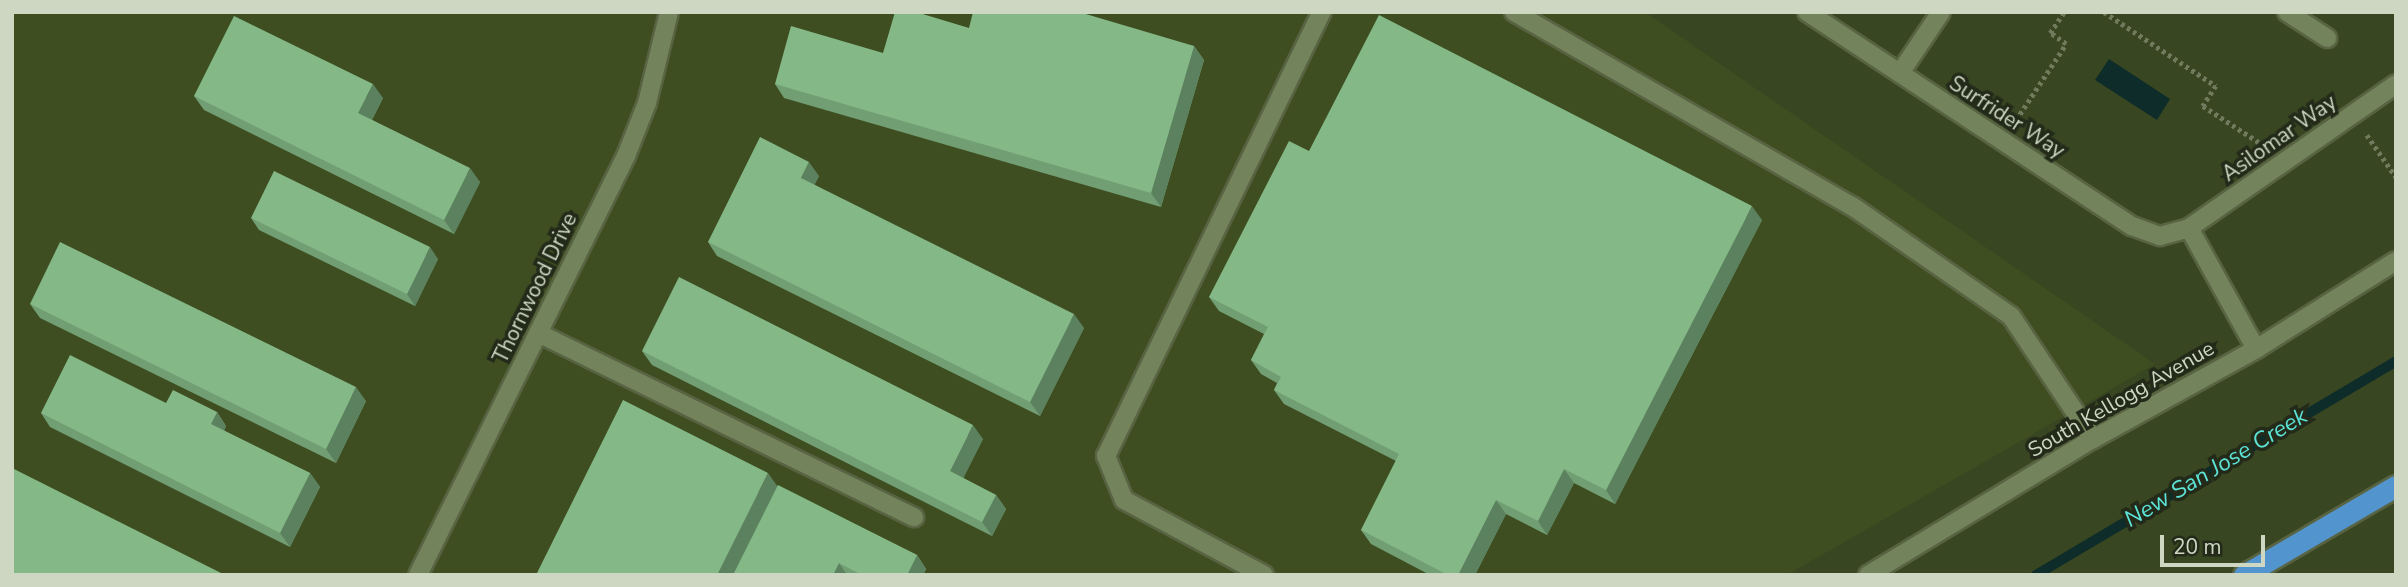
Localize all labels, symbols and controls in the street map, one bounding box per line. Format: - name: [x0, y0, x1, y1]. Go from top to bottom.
- street label: Surfrider Way: [1945, 70, 2069, 164]
- street label: Asilomar Way: [2217, 89, 2341, 187]
- street label: Thornwood Drive: [488, 209, 582, 367]
- street label: South Kellogg Avenue: [2024, 335, 2218, 463]
- water label: New San Jose Creek: [2119, 402, 2313, 534]
- scale bar: [2163, 520, 2268, 564]
- text: 20 m: [2173, 533, 2222, 561]

